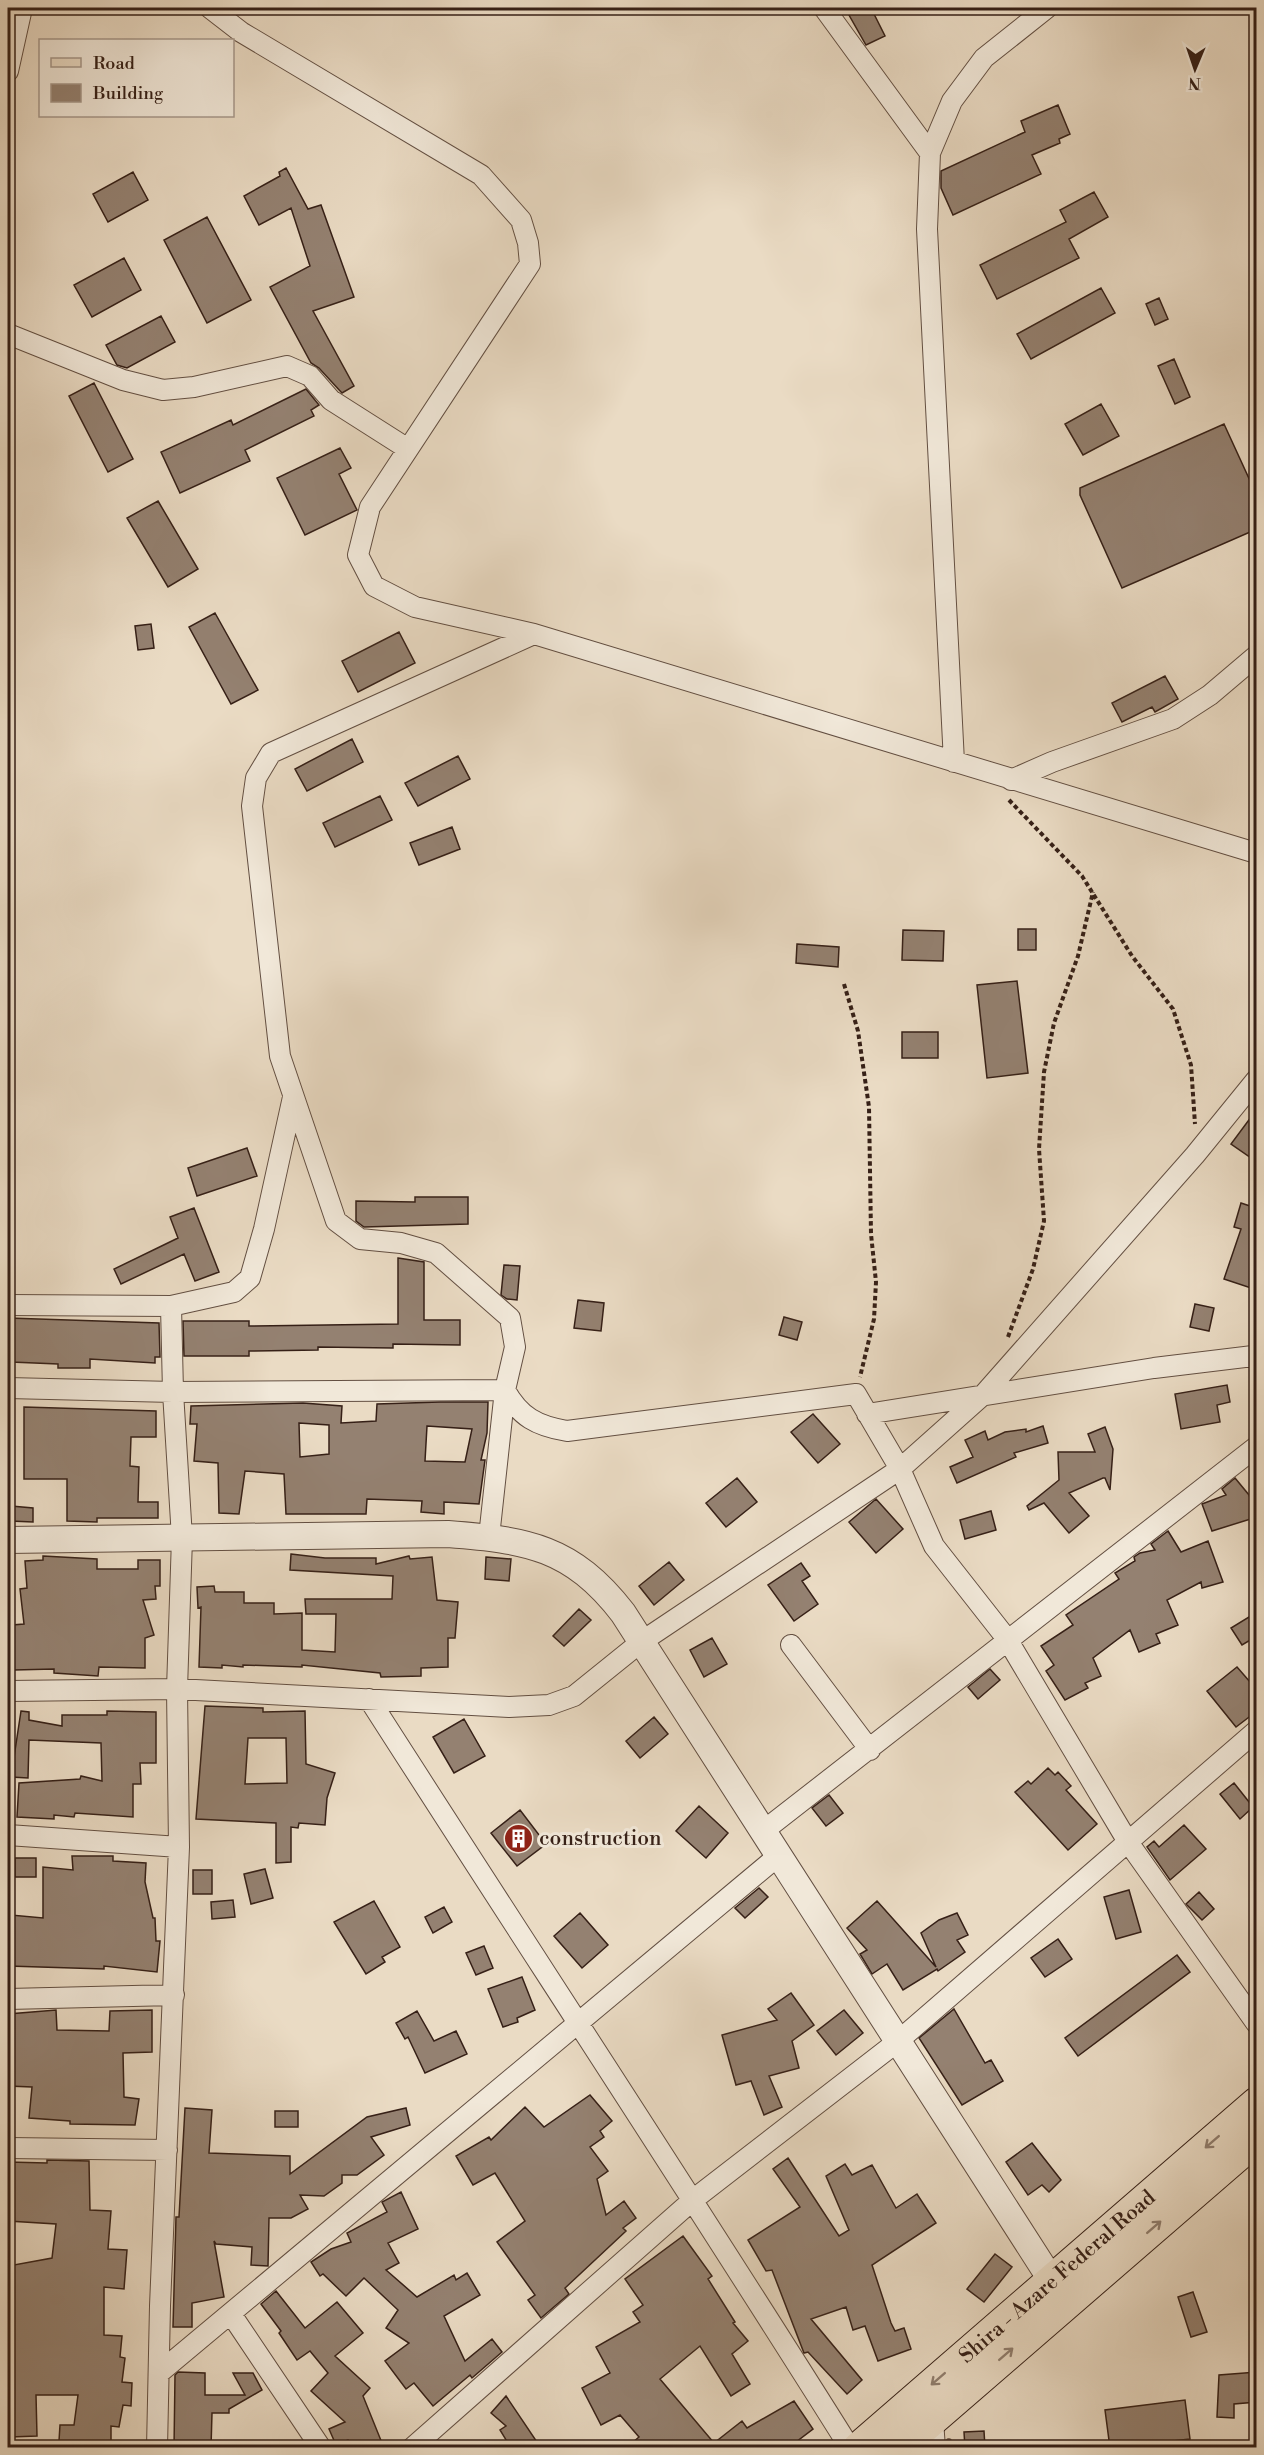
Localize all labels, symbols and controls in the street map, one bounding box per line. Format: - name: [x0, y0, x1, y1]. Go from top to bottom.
- legend: [39, 39, 234, 117]
- north arrow: [1165, 39, 1225, 99]
- text: Road: [93, 52, 136, 75]
- text: N: [1187, 73, 1201, 93]
- text: Building: [92, 82, 164, 105]
- building icon: construction: [502, 1822, 534, 1854]
- place label: construction: [539, 1826, 662, 1852]
- one-way arrow: [1205, 2135, 1220, 2149]
- street label: Shira - Azare Federal Road: [954, 2185, 1161, 2369]
- one-way arrow: [1146, 2220, 1161, 2234]
- one-way arrow: [998, 2347, 1013, 2361]
- one-way arrow: [931, 2372, 946, 2386]

